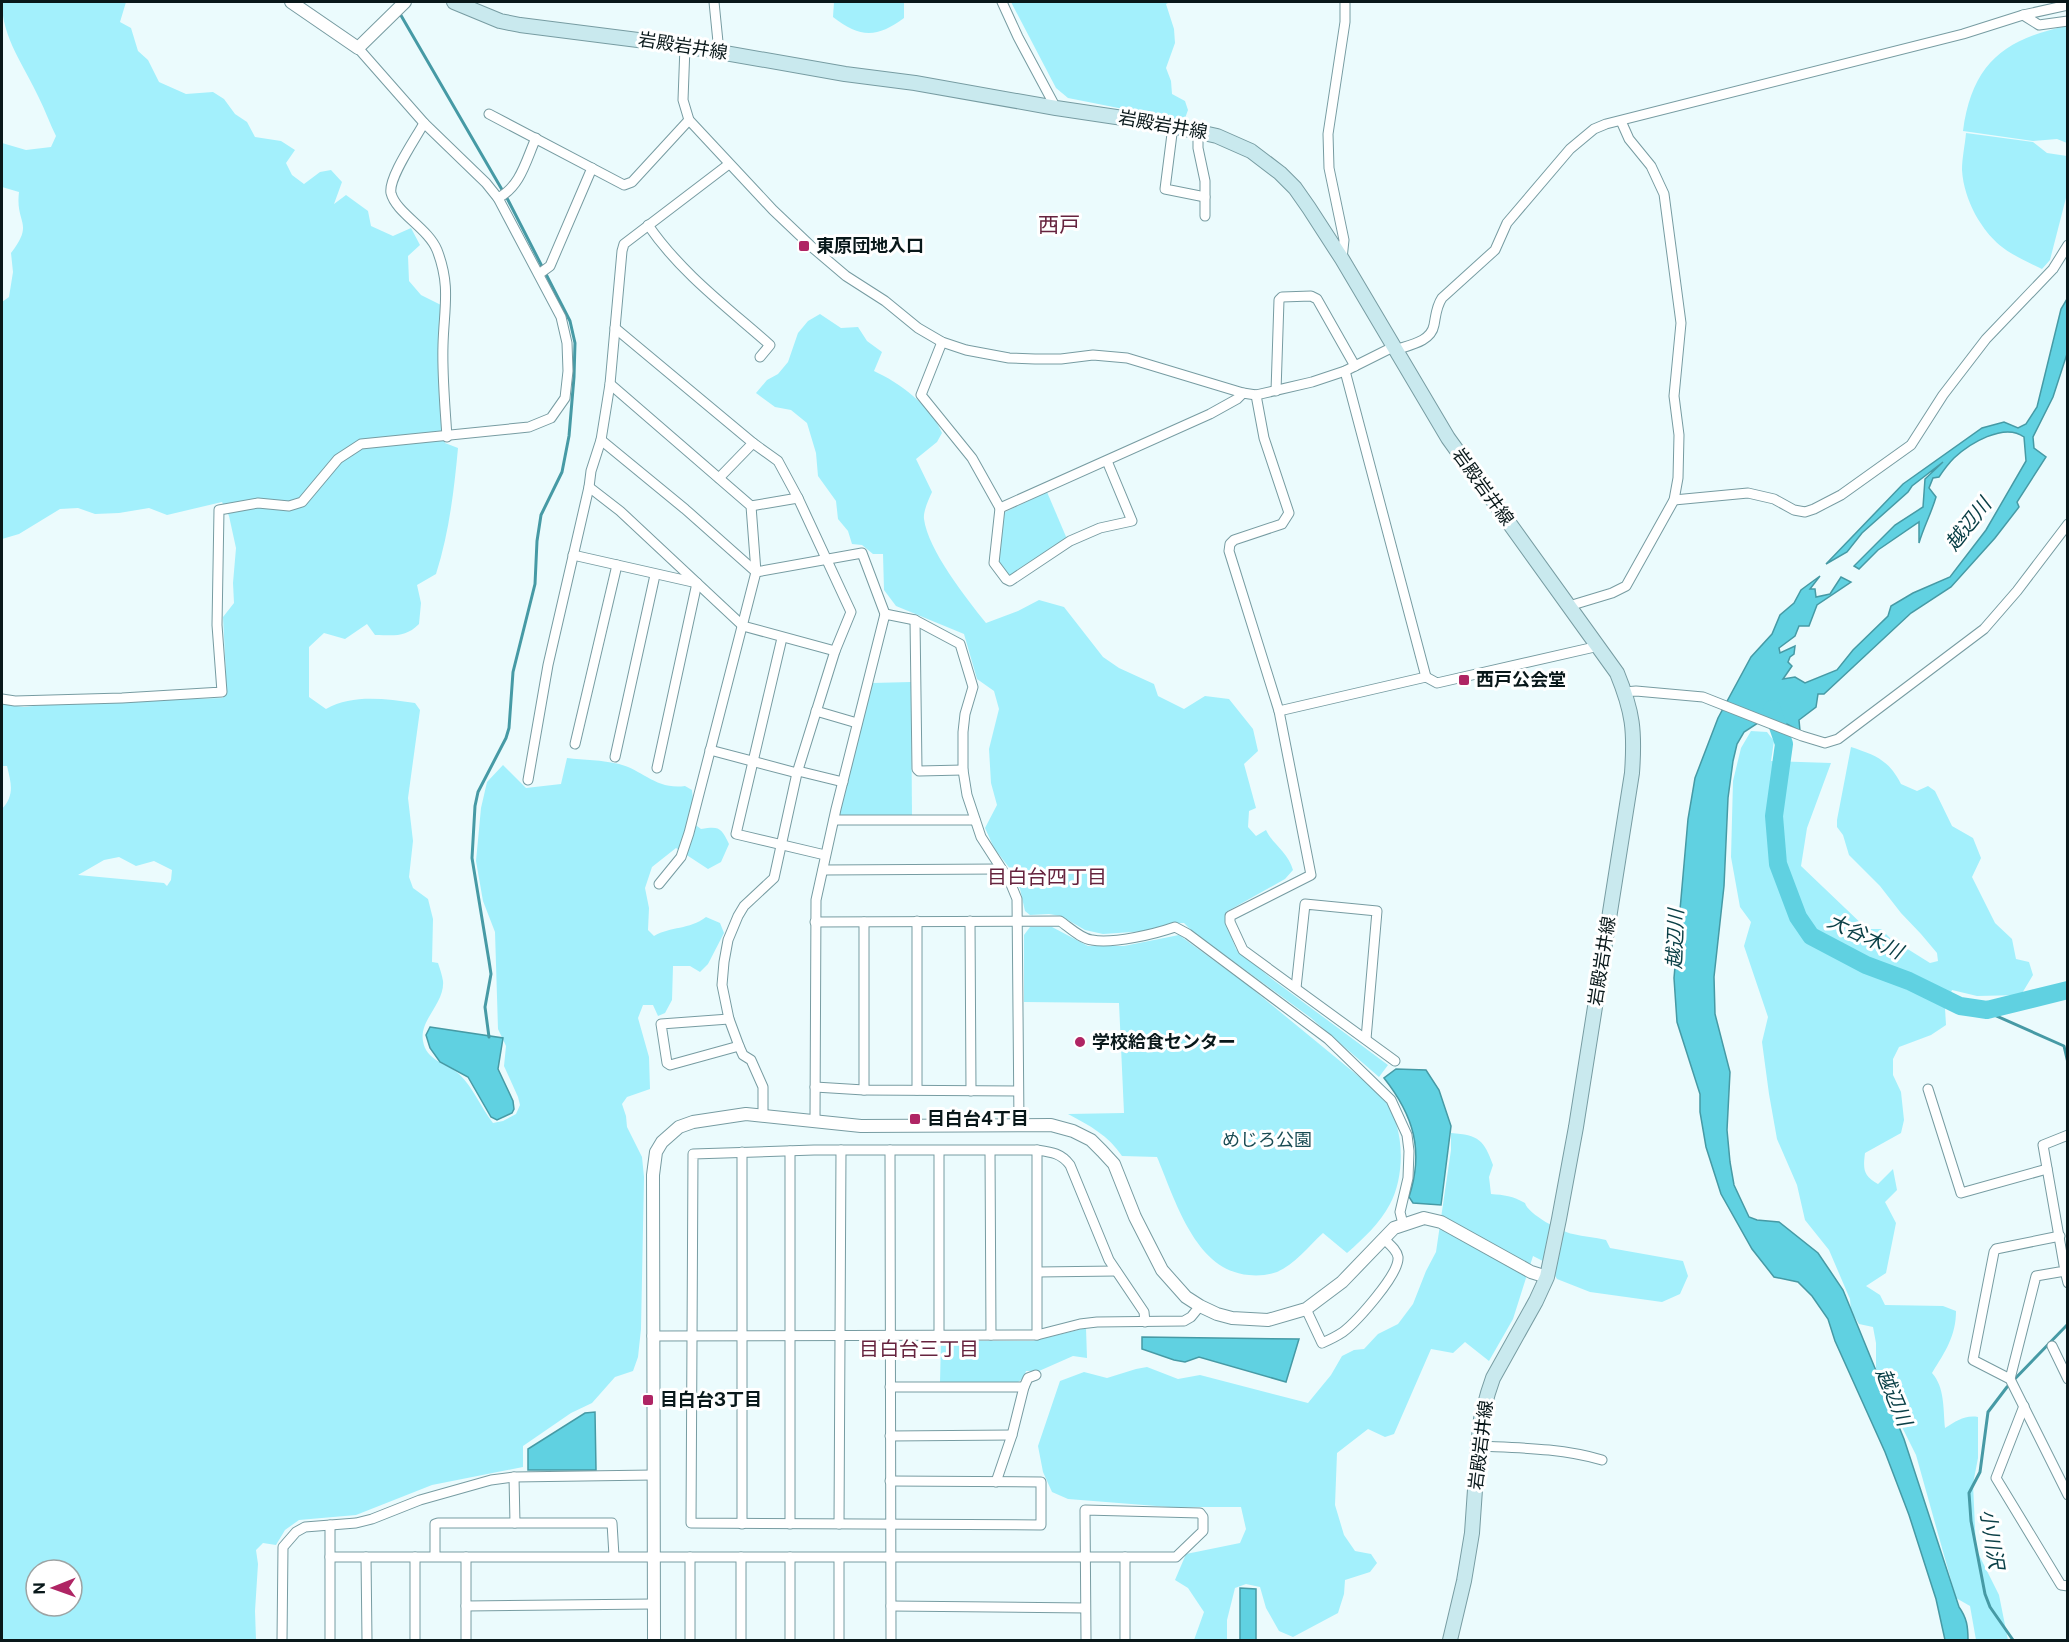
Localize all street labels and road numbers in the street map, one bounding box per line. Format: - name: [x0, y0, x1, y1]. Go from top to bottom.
- street label: 岩殿岩井線: [637, 28, 729, 63]
- street label: 岩殿岩井線: [1117, 106, 1209, 143]
- street label: 岩殿岩井線: [1448, 444, 1518, 529]
- street label: 岩殿岩井線: [1584, 915, 1619, 1007]
- street label: 岩殿岩井線: [1465, 1399, 1496, 1491]

